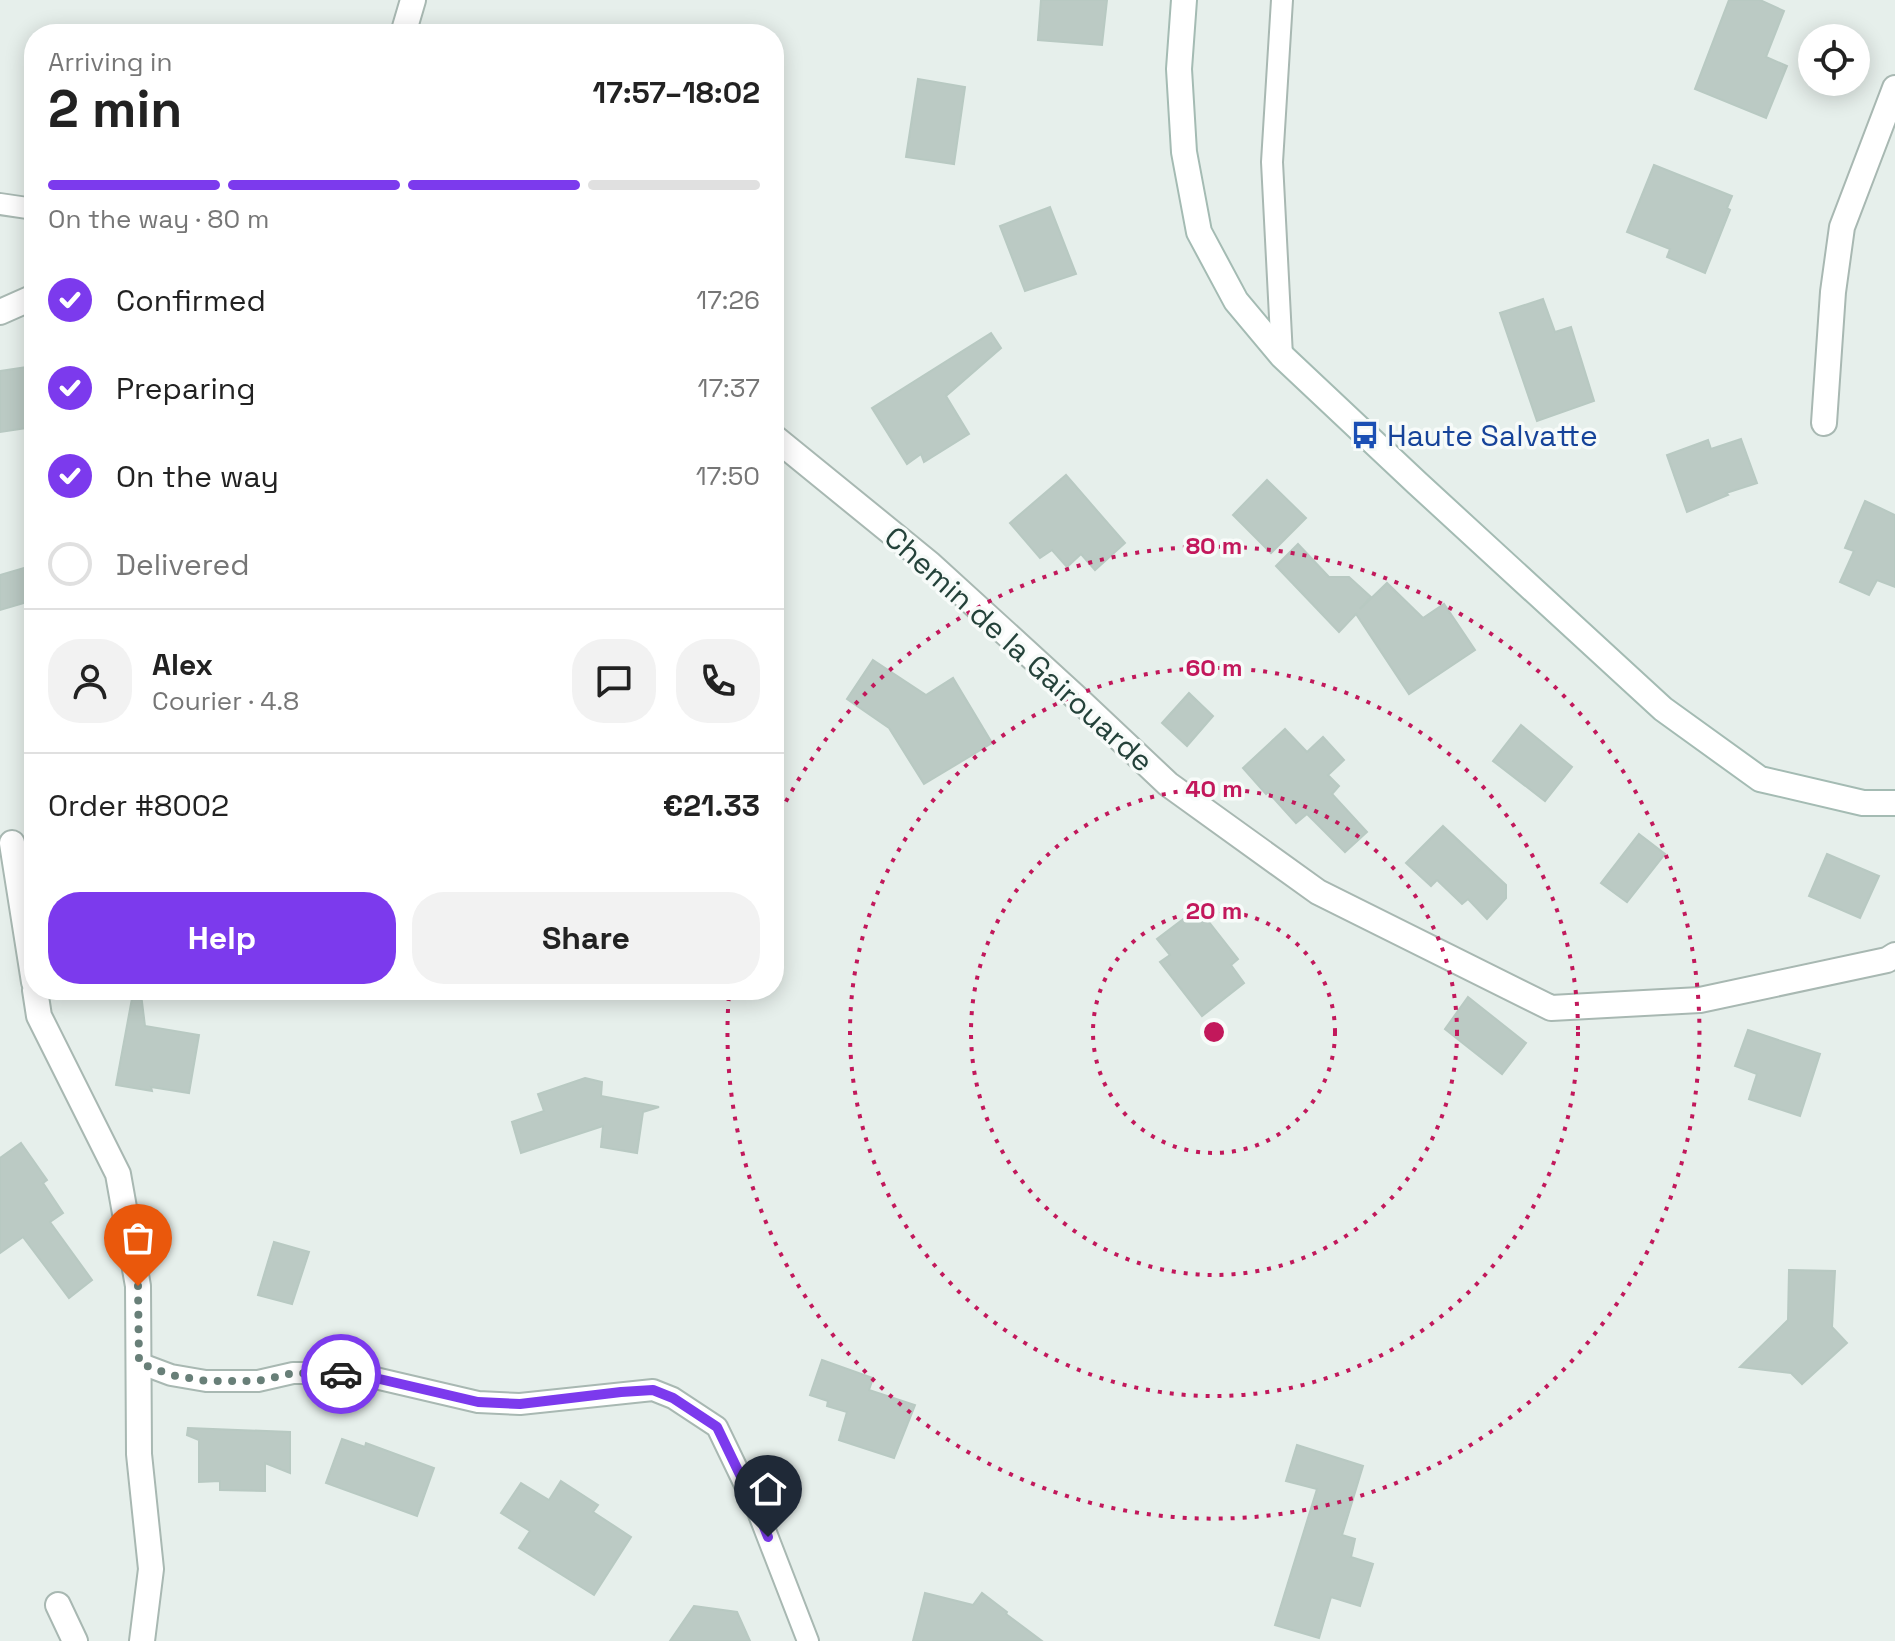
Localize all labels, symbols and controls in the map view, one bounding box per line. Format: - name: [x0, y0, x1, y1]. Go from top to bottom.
- map controls: [1798, 24, 1870, 96]
- button: locate: [1798, 24, 1870, 96]
- text: Arriving in: [48, 45, 172, 79]
- text: 17:57–18:02: [593, 73, 760, 112]
- text: 2 min: [48, 76, 182, 142]
- text: On the way · 80 m: [48, 202, 269, 236]
- icon: check: [48, 278, 92, 322]
- text: Confirmed: [116, 281, 266, 320]
- text: 17:26: [696, 283, 760, 317]
- icon: check: [48, 366, 92, 410]
- text: Preparing: [116, 369, 255, 408]
- text: 17:37: [698, 371, 760, 405]
- place label: Haute Salvatte: [1387, 416, 1598, 455]
- bus stop icon: Haute Salvatte: [1350, 420, 1380, 450]
- icon: check: [48, 454, 92, 498]
- text: On the way: [116, 457, 279, 496]
- text: 17:50: [696, 459, 760, 493]
- street label: Chemin de la Gairouarde: [876, 518, 1162, 780]
- text: 80 m: [1186, 530, 1242, 561]
- text: Delivered: [116, 545, 250, 584]
- button: person: [48, 639, 132, 723]
- button: chat: [572, 639, 656, 723]
- button: phone: [676, 639, 760, 723]
- text: Alex: [152, 645, 213, 684]
- text: 60 m: [1186, 652, 1242, 683]
- text: Courier · 4.8: [152, 684, 299, 718]
- text: 40 m: [1185, 773, 1243, 804]
- text: Order #8002: [48, 786, 229, 825]
- text: €21.33: [663, 786, 760, 825]
- button: Help: [48, 892, 396, 984]
- button: Share: [412, 892, 760, 984]
- text: 20 m: [1186, 895, 1242, 926]
- centre of rings: [1200, 1018, 1228, 1046]
- pin: [104, 1204, 172, 1286]
- icon: bag: [116, 1216, 160, 1260]
- courier: [301, 1334, 381, 1414]
- icon: car: [319, 1352, 363, 1396]
- pin: [734, 1455, 802, 1537]
- icon: home: [746, 1467, 790, 1511]

